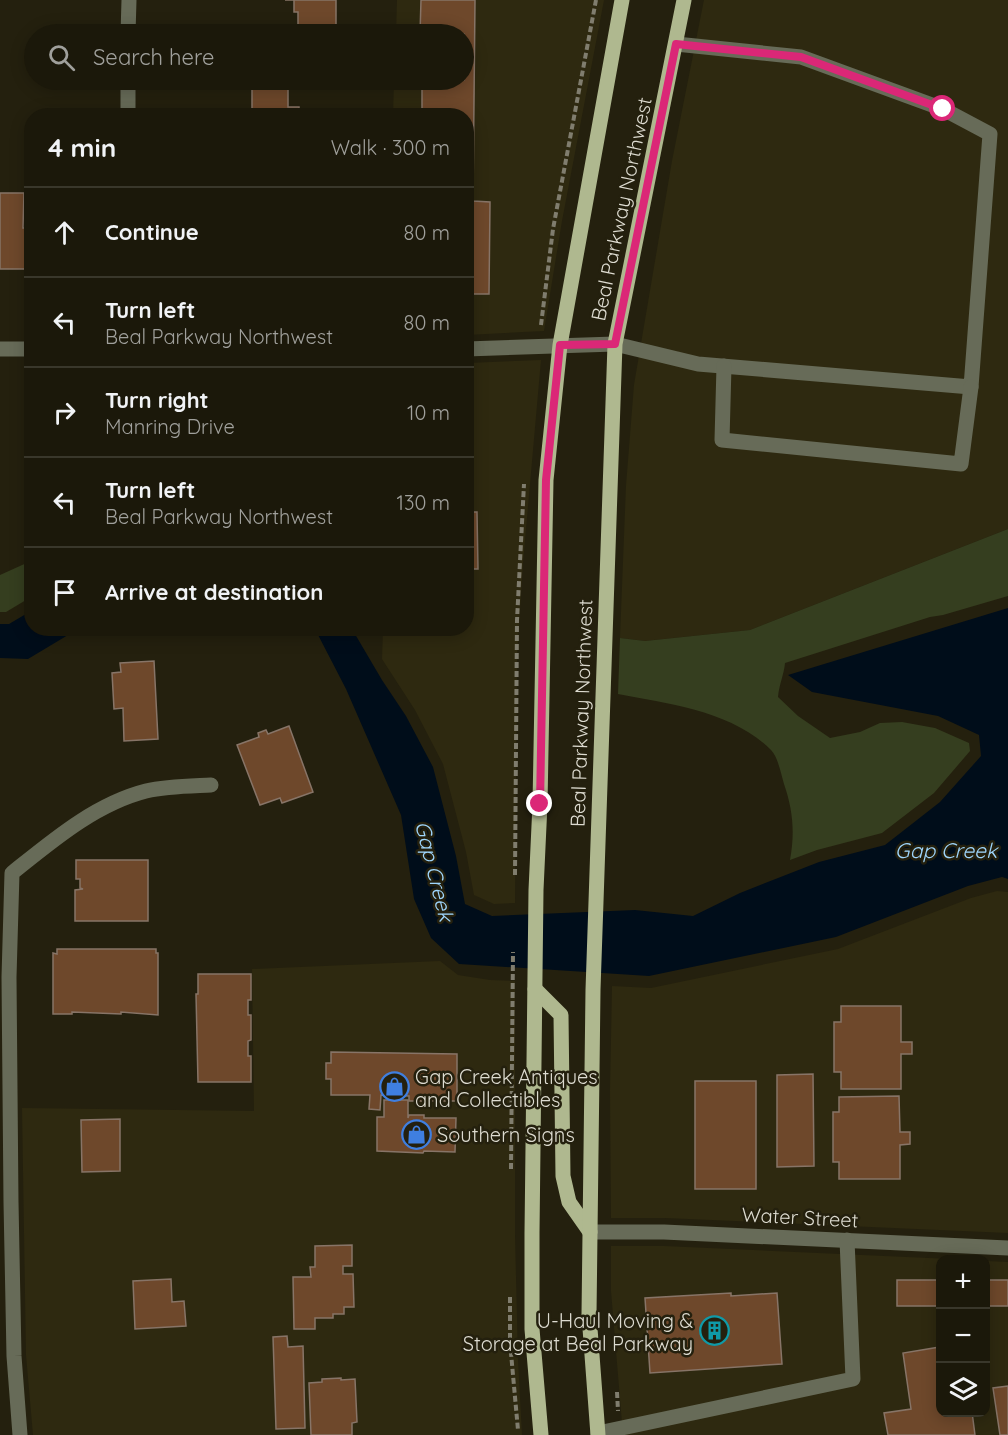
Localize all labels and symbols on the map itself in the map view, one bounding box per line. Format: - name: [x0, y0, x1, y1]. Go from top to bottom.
- street label: Beal Parkway Northwest: [585, 95, 657, 323]
- route start: [929, 95, 955, 121]
- street label: Beal Parkway Northwest: [565, 598, 597, 827]
- route end: [526, 790, 552, 816]
- water label: Gap Creek: [410, 818, 460, 926]
- water label: Gap Creek: [895, 837, 999, 863]
- place label: Gap Creek Antiques and Collectibles: [415, 1064, 598, 1112]
- shop icon: Gap Creek Antiques and Collectibles: [378, 1071, 410, 1103]
- shop icon: Southern Signs: [400, 1118, 432, 1150]
- place label: Southern Signs: [437, 1122, 575, 1147]
- street label: Water Street: [741, 1201, 859, 1233]
- place label: U-Haul Moving & Storage at Beal Parkway: [463, 1308, 693, 1356]
- building icon: U-Haul Moving & Storage at Beal Parkway: [698, 1315, 730, 1347]

